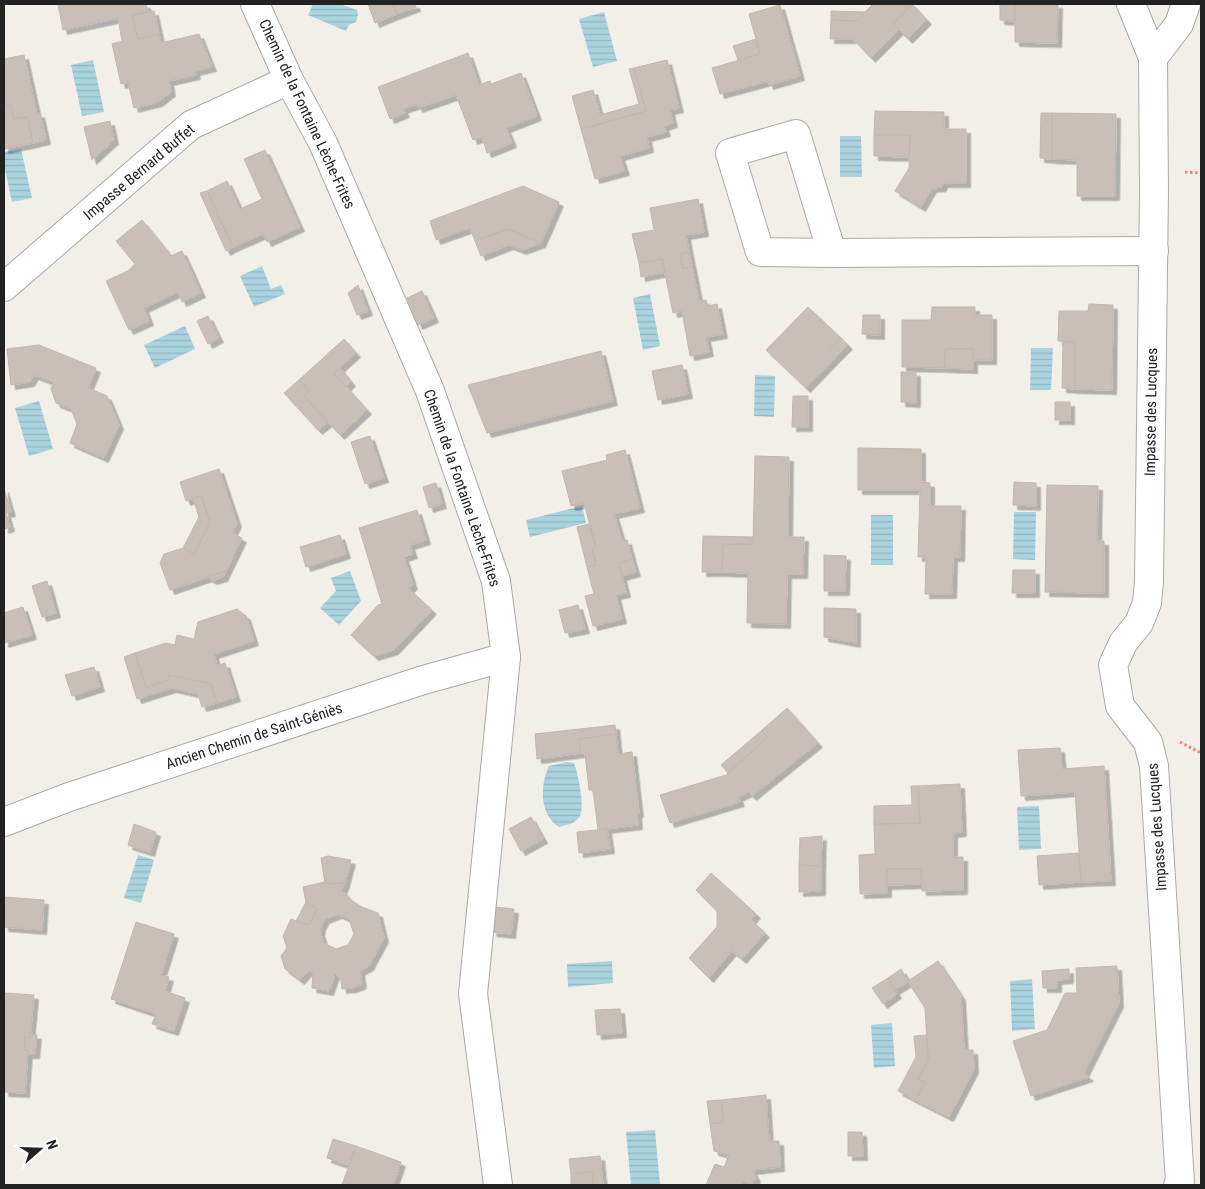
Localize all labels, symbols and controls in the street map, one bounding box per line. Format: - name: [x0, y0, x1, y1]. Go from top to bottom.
- street label: Chemin de la Fontaine Lèche-Frites: [255, 16, 359, 212]
- street label: Impasse Bernard Buffet: [80, 120, 198, 224]
- street label: Impasse des Lucques: [1141, 348, 1161, 476]
- street label: Chemin de la Fontaine Lèche-Frites: [420, 387, 504, 589]
- street label: Ancien Chemin de Saint-Géniès: [163, 699, 345, 773]
- street label: Impasse des Lucques: [1144, 762, 1170, 892]
- north arrow: [15, 1124, 65, 1174]
- text: N: [43, 1138, 61, 1151]

